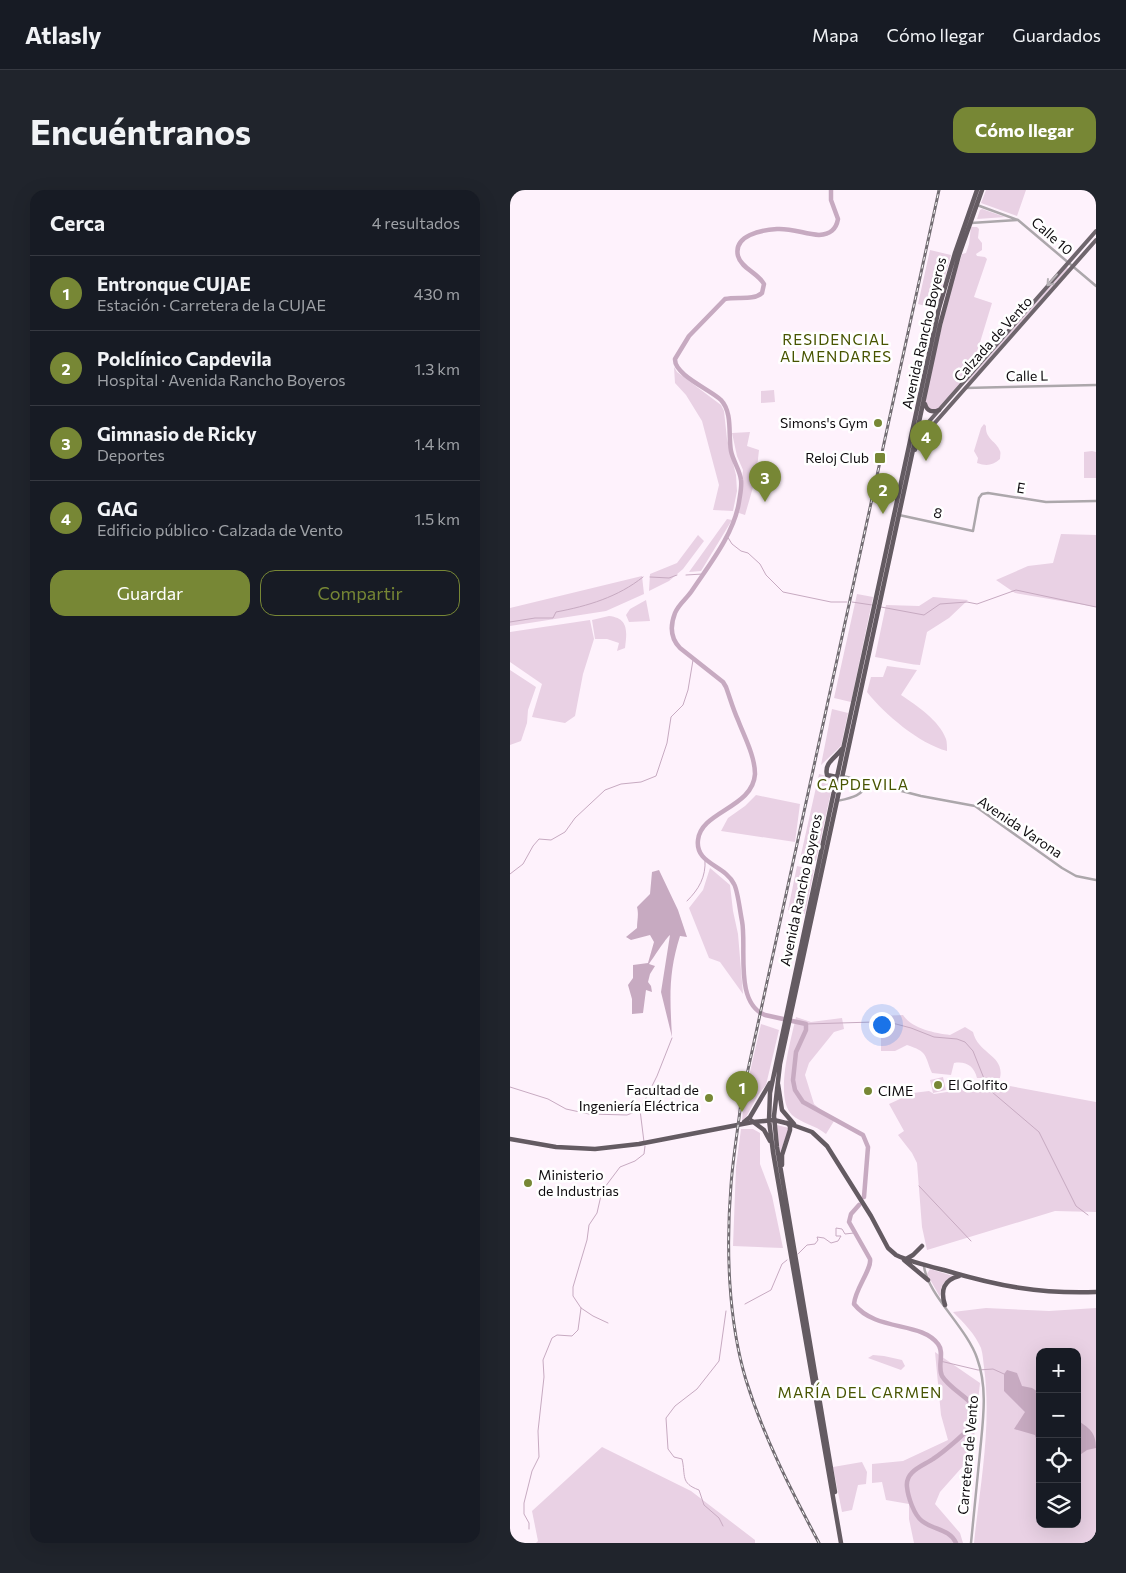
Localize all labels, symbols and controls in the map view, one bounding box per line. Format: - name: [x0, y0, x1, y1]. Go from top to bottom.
- text: Atlasly: [25, 20, 102, 49]
- text: Mapa: [812, 24, 859, 46]
- text: Cómo llegar: [887, 24, 984, 46]
- text: Guardados: [1012, 24, 1101, 46]
- button: Cómo llegar: [953, 107, 1096, 153]
- text: Encuéntranos: [30, 109, 251, 152]
- text: Cerca: [50, 210, 105, 235]
- text: 4 resultados: [372, 213, 460, 232]
- street label: Calle 10: [1028, 213, 1076, 258]
- street label: Avenida Rancho Boyeros: [898, 255, 949, 410]
- text: Entronque CUJAE: [97, 272, 251, 295]
- one-way arrow: [1046, 274, 1058, 287]
- text: 1: [62, 284, 70, 303]
- text: 430 m: [414, 284, 460, 303]
- street label: Calzada de Vento: [950, 292, 1035, 385]
- text: Estación · Carretera de la CUJAE: [97, 295, 326, 314]
- district label: RESIDENCIAL ALMENDARES: [780, 330, 892, 365]
- text: Polclínico Capdevila: [97, 347, 272, 370]
- text: 2: [61, 359, 71, 378]
- text: 1.3 km: [415, 359, 460, 378]
- street label: Calle L: [1006, 367, 1048, 384]
- text: Hospital · Avenida Rancho Boyeros: [97, 370, 346, 389]
- place label: Simons's Gym: [780, 414, 868, 431]
- marker: Simons's Gym: [872, 417, 884, 429]
- pin: 4: [910, 420, 942, 461]
- text: Gimnasio de Ricky: [97, 422, 257, 445]
- text: 3: [61, 434, 71, 453]
- text: 1.4 km: [414, 434, 460, 453]
- text: Deportes: [97, 445, 165, 464]
- place label: Reloj Club: [805, 449, 869, 466]
- marker: Reloj Club: [873, 451, 887, 465]
- pin: 3: [749, 461, 781, 502]
- pin: 2: [867, 473, 899, 514]
- street label: E: [1016, 478, 1027, 497]
- text: GAG: [97, 497, 138, 520]
- street label: 8: [932, 503, 944, 522]
- text: 4: [61, 509, 71, 528]
- text: 1.5 km: [414, 509, 460, 528]
- text: Edificio público · Calzada de Vento: [97, 520, 343, 539]
- button: Guardar: [50, 570, 250, 616]
- button: Compartir: [260, 570, 460, 616]
- district label: CAPDEVILA: [817, 775, 909, 793]
- street label: Avenida Varona: [975, 792, 1066, 861]
- street label: Avenida Rancho Boyeros: [776, 812, 825, 968]
- your location: [869, 1012, 895, 1038]
- pin: 1: [726, 1071, 758, 1112]
- place label: El Golfito: [948, 1076, 1008, 1093]
- marker: El Golfito: [932, 1079, 944, 1091]
- place label: Facultad de Ingeniería Eléctrica: [579, 1081, 699, 1114]
- place label: CIME: [878, 1082, 913, 1099]
- marker: CIME: [862, 1085, 874, 1097]
- marker: Facultad de Ingeniería Eléctrica: [703, 1092, 715, 1104]
- place label: Ministerio de Industrias: [538, 1166, 619, 1199]
- marker: Ministerio de Industrias: [522, 1177, 534, 1189]
- map controls: [1036, 1348, 1081, 1528]
- button: +: [1036, 1348, 1081, 1393]
- district label: MARÍA DEL CARMEN: [778, 1382, 942, 1401]
- button: −: [1036, 1393, 1081, 1438]
- street label: Carretera de Vento: [954, 1395, 981, 1515]
- button: locate: [1036, 1438, 1081, 1483]
- button: layers: [1036, 1483, 1081, 1528]

